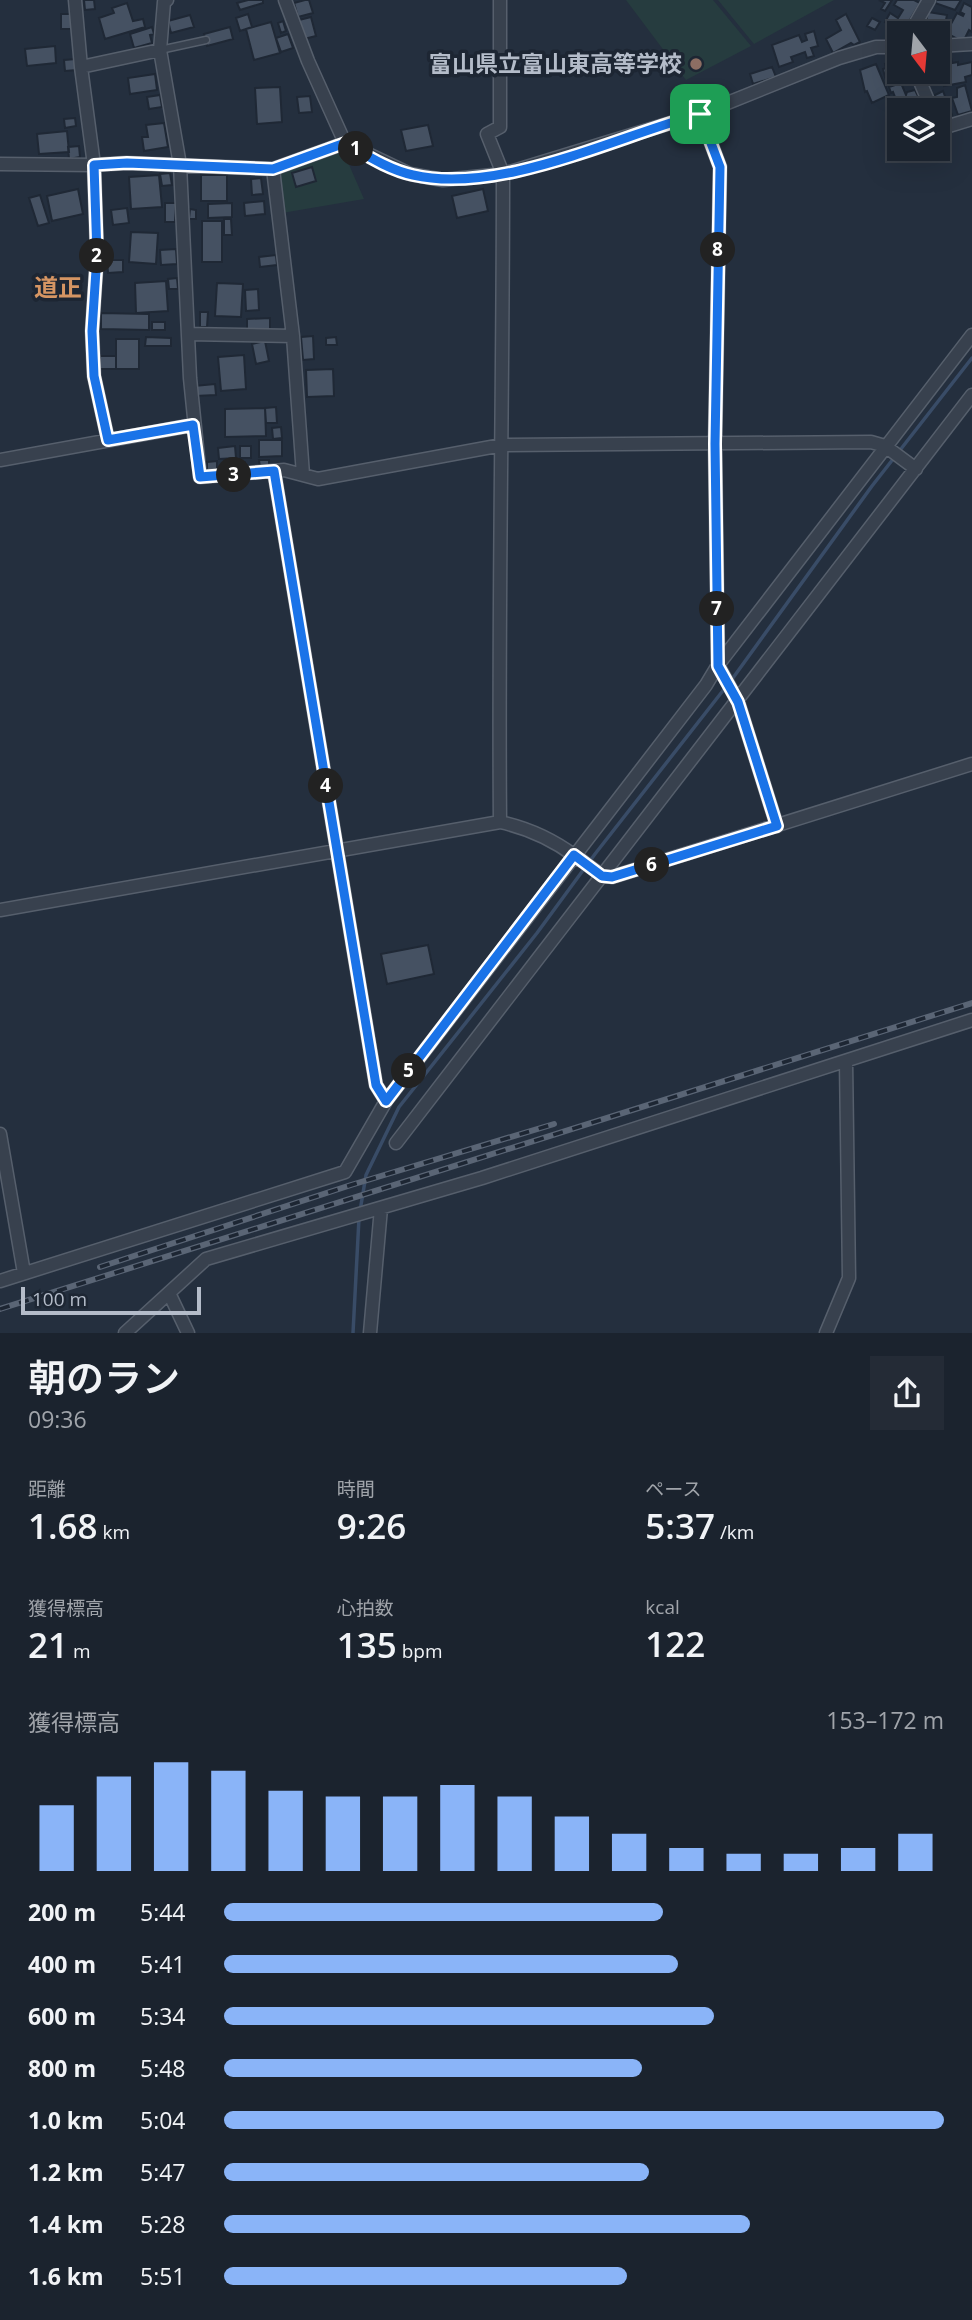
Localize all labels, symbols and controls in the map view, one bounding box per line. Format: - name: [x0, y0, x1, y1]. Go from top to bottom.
- north arrow: [887, 21, 950, 84]
- map controls: [887, 21, 950, 161]
- place label: 富山県立富山東高等学校: [429, 47, 682, 79]
- marker: 富山県立富山東高等学校: [688, 56, 704, 72]
- pin: [670, 84, 730, 144]
- icon: arrive: [681, 95, 719, 133]
- button: layers: [887, 98, 950, 161]
- pin: 1: [338, 132, 374, 166]
- text: 1: [350, 135, 361, 161]
- pin: 8: [700, 232, 736, 268]
- text: 8: [712, 236, 723, 262]
- pin: 2: [80, 238, 114, 274]
- text: 2: [91, 242, 102, 268]
- district label: 道正: [34, 270, 82, 303]
- pin: 3: [216, 458, 252, 492]
- text: 3: [228, 461, 239, 487]
- pin: 7: [700, 592, 734, 626]
- text: 7: [711, 595, 722, 621]
- pin: 4: [308, 768, 344, 804]
- text: 4: [320, 772, 331, 798]
- pin: 6: [634, 848, 670, 882]
- text: 6: [646, 851, 657, 877]
- pin: 5: [392, 1054, 426, 1088]
- text: 5: [403, 1057, 414, 1083]
- scale bar: [21, 1284, 201, 1316]
- text: 100 m: [32, 1286, 87, 1312]
- text: 朝のラン: [28, 1351, 180, 1403]
- button: share: [870, 1356, 944, 1430]
- text: 09:36: [28, 1403, 87, 1435]
- text: 距離: [28, 1476, 66, 1502]
- text: 時間: [337, 1476, 375, 1502]
- text: ペース: [645, 1476, 701, 1502]
- text: 1.68: [28, 1502, 98, 1549]
- text: 9:26: [337, 1502, 406, 1549]
- text: 5:37: [645, 1502, 715, 1549]
- text: km: [98, 1519, 130, 1545]
- text: /km: [715, 1519, 754, 1545]
- text: kcal: [645, 1594, 680, 1620]
- text: 獲得標高: [28, 1595, 104, 1621]
- text: 心拍数: [337, 1595, 394, 1621]
- text: 122: [645, 1620, 705, 1667]
- text: 21: [28, 1621, 68, 1668]
- text: 135: [337, 1621, 397, 1668]
- text: m: [68, 1638, 91, 1664]
- text: bpm: [397, 1638, 442, 1664]
- text: 153–172 m: [826, 1704, 944, 1736]
- text: 獲得標高: [28, 1706, 120, 1738]
- text: 200 m: [28, 1896, 96, 1928]
- text: 5:44: [140, 1896, 186, 1928]
- text: 400 m: [28, 1948, 96, 1980]
- text: 5:41: [140, 1948, 186, 1980]
- text: 600 m: [28, 2000, 96, 2032]
- text: 5:34: [140, 2000, 186, 2032]
- text: 800 m: [28, 2052, 96, 2084]
- text: 5:48: [140, 2052, 186, 2084]
- text: 1.0 km: [28, 2104, 104, 2136]
- text: 5:04: [140, 2104, 186, 2136]
- text: 1.2 km: [28, 2156, 104, 2188]
- text: 5:47: [140, 2156, 186, 2188]
- text: 1.4 km: [28, 2208, 104, 2240]
- text: 5:28: [140, 2208, 186, 2240]
- text: 1.6 km: [28, 2260, 104, 2292]
- text: 5:51: [140, 2260, 186, 2292]

